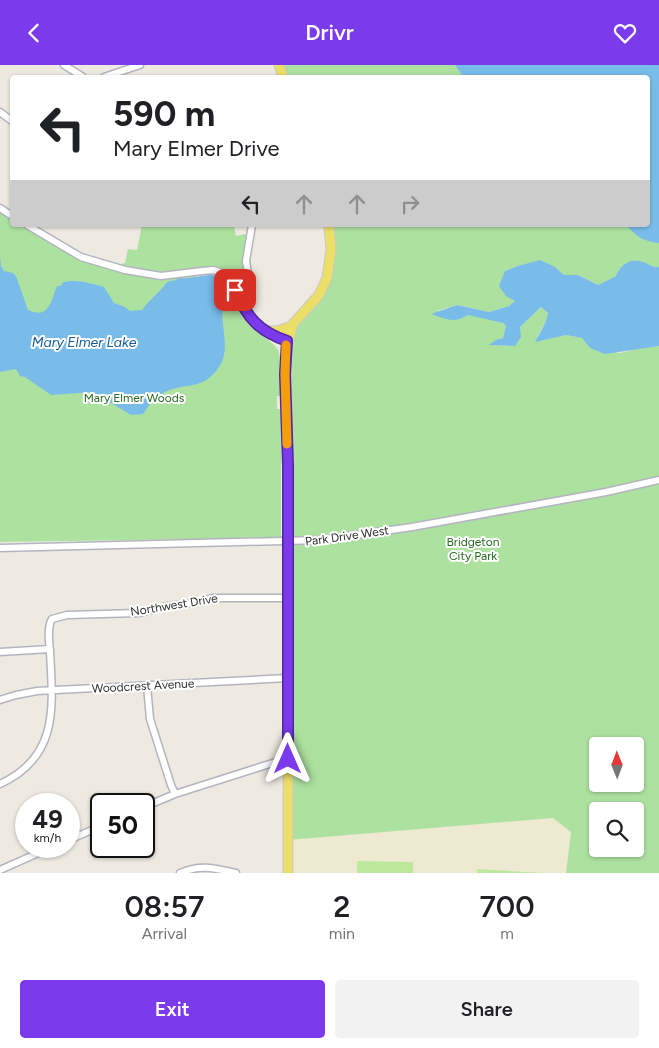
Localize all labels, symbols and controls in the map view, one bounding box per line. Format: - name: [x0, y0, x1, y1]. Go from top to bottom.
- icon: back: [20, 19, 48, 47]
- text: Drivr: [305, 19, 354, 46]
- icon: heart: [611, 19, 639, 47]
- text: 590 m: [113, 93, 215, 135]
- icon: left: [30, 95, 95, 160]
- text: Mary Elmer Drive: [113, 135, 280, 162]
- icon: left: [237, 190, 265, 218]
- icon: ahead: [290, 190, 318, 218]
- icon: ahead: [343, 190, 371, 218]
- icon: right: [396, 190, 424, 218]
- pin: [214, 269, 256, 311]
- icon: arrive: [221, 276, 249, 304]
- water label: Mary Elmer Lake: [32, 334, 137, 351]
- park label: Mary Elmer Woods: [84, 391, 185, 405]
- street label: Park Drive West: [304, 523, 390, 549]
- park label: Bridgeton City Park: [447, 535, 500, 563]
- street label: Northwest Drive: [129, 591, 219, 619]
- street label: Woodcrest Avenue: [91, 676, 195, 696]
- position arrow: [261, 732, 313, 784]
- north arrow: [589, 737, 644, 793]
- map controls: [589, 737, 644, 857]
- speed limit sign: 50: [90, 793, 155, 858]
- button: search: [589, 802, 644, 857]
- text: 49: [32, 804, 63, 834]
- text: km/h: [34, 831, 61, 845]
- text: 08:57: [124, 888, 204, 925]
- text: 2: [333, 888, 350, 925]
- text: 700: [479, 888, 535, 925]
- text: Arrival: [142, 924, 187, 943]
- text: min: [329, 924, 355, 943]
- text: m: [500, 924, 514, 943]
- button: Exit: [20, 980, 325, 1038]
- button: Share: [335, 980, 639, 1038]

